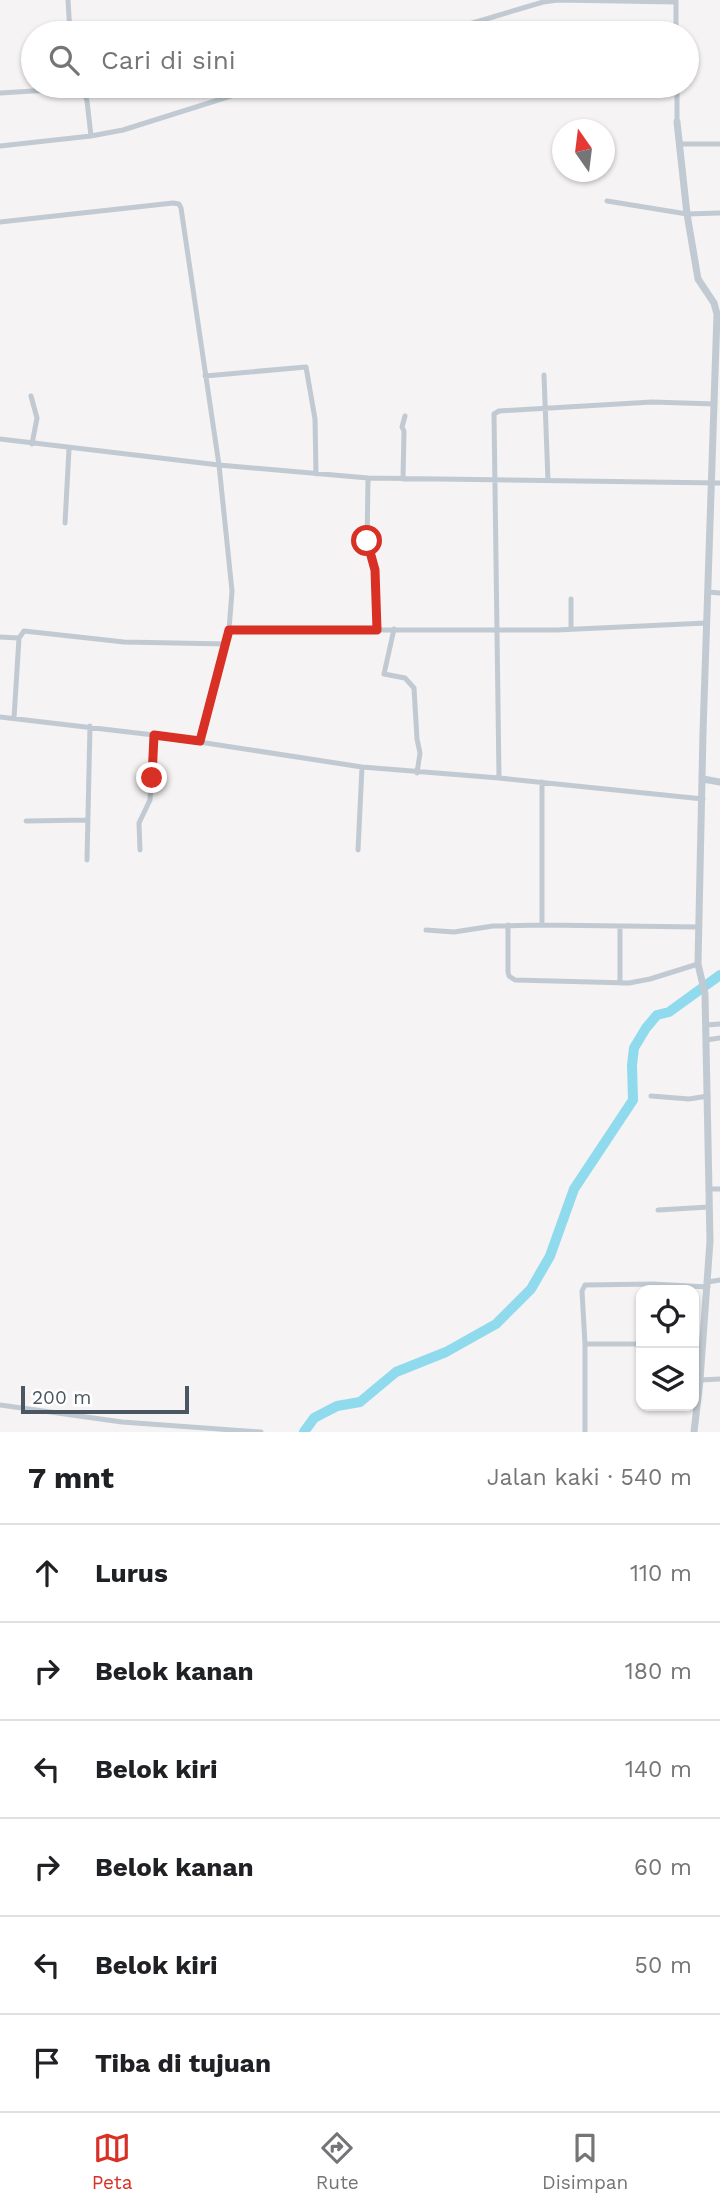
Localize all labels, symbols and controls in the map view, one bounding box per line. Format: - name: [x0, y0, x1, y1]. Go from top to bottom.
- search box: [21, 21, 699, 98]
- icon: search: [45, 41, 83, 79]
- text: Cari di sini: [101, 45, 236, 75]
- north arrow: [552, 119, 615, 182]
- route start: [351, 525, 382, 556]
- route end: [136, 762, 167, 793]
- map controls: [636, 1285, 699, 1411]
- button: locate: [636, 1285, 699, 1348]
- button: layers: [636, 1348, 699, 1411]
- scale bar: [21, 1383, 189, 1415]
- text: 200 m: [32, 1386, 91, 1409]
- text: 7 mnt: [28, 1460, 114, 1495]
- text: Jalan kaki · 540 m: [487, 1464, 692, 1491]
- icon: ahead: [28, 1554, 66, 1592]
- text: Lurus: [95, 1558, 168, 1588]
- text: 110 m: [630, 1560, 692, 1587]
- icon: right: [28, 1652, 66, 1690]
- text: Belok kanan: [95, 1656, 254, 1686]
- text: 180 m: [625, 1658, 692, 1685]
- icon: left: [28, 1750, 66, 1788]
- text: Belok kiri: [95, 1754, 218, 1784]
- text: 140 m: [625, 1756, 692, 1783]
- icon: right: [28, 1848, 66, 1886]
- text: Belok kanan: [95, 1852, 254, 1882]
- text: 60 m: [634, 1854, 692, 1881]
- icon: left: [28, 1946, 66, 1984]
- text: Belok kiri: [95, 1950, 218, 1980]
- text: 50 m: [635, 1952, 692, 1979]
- icon: arrive: [28, 2044, 66, 2082]
- text: Tiba di tujuan: [95, 2048, 271, 2078]
- tab: Peta: [92, 2129, 132, 2194]
- tab: Rute: [316, 2129, 359, 2194]
- tab: Disimpan: [542, 2129, 628, 2194]

